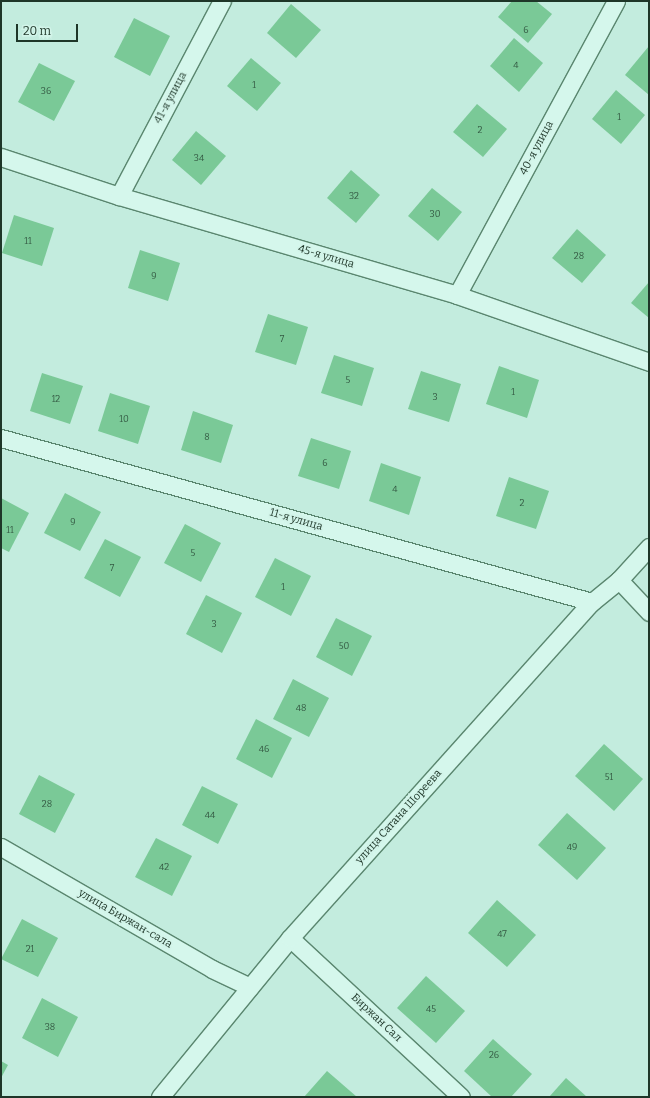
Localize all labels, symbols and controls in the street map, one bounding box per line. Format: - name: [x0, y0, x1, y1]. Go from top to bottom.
- scale bar: [18, 16, 80, 42]
- text: 20 m: [23, 24, 51, 38]
- house number: 6: [523, 25, 529, 35]
- house number: 4: [513, 60, 519, 70]
- street label: 41-я улица: [152, 70, 190, 126]
- house number: 1: [252, 80, 256, 90]
- house number: 36: [41, 86, 51, 96]
- house number: 1: [617, 112, 621, 122]
- street label: 40-я улица: [517, 119, 557, 177]
- house number: 2: [478, 125, 482, 135]
- house number: 34: [194, 153, 204, 163]
- house number: 32: [349, 191, 359, 201]
- house number: 30: [430, 209, 440, 219]
- house number: 11: [24, 236, 32, 246]
- street label: 45-я улица: [296, 243, 356, 271]
- house number: 28: [574, 251, 584, 261]
- house number: 9: [151, 271, 157, 281]
- house number: 7: [280, 334, 284, 344]
- house number: 5: [346, 375, 350, 385]
- house number: 1: [511, 387, 515, 397]
- house number: 3: [432, 392, 438, 402]
- house number: 12: [52, 394, 60, 404]
- house number: 10: [119, 414, 129, 424]
- house number: 8: [204, 432, 210, 442]
- house number: 6: [322, 458, 328, 468]
- house number: 4: [392, 484, 398, 494]
- house number: 2: [520, 498, 524, 508]
- street label: 11-я улица: [268, 506, 324, 534]
- house number: 9: [70, 517, 76, 527]
- house number: 11: [6, 525, 14, 535]
- house number: 5: [191, 548, 195, 558]
- house number: 7: [110, 563, 114, 573]
- house number: 1: [281, 582, 285, 592]
- house number: 3: [211, 619, 217, 629]
- house number: 50: [339, 641, 349, 651]
- house number: 48: [296, 703, 306, 713]
- house number: 46: [259, 744, 269, 754]
- street label: улица Сатана Шореева: [353, 767, 445, 867]
- house number: 51: [605, 772, 613, 782]
- house number: 28: [42, 799, 52, 809]
- house number: 44: [205, 810, 215, 820]
- house number: 49: [567, 842, 577, 852]
- house number: 42: [159, 862, 169, 872]
- street label: улица Биржан-сала: [76, 887, 174, 951]
- house number: 47: [497, 929, 507, 939]
- house number: 21: [26, 944, 34, 954]
- street label: Биржан Сал: [348, 991, 404, 1045]
- house number: 45: [426, 1004, 436, 1014]
- house number: 38: [45, 1022, 55, 1032]
- house number: 26: [489, 1050, 499, 1060]

